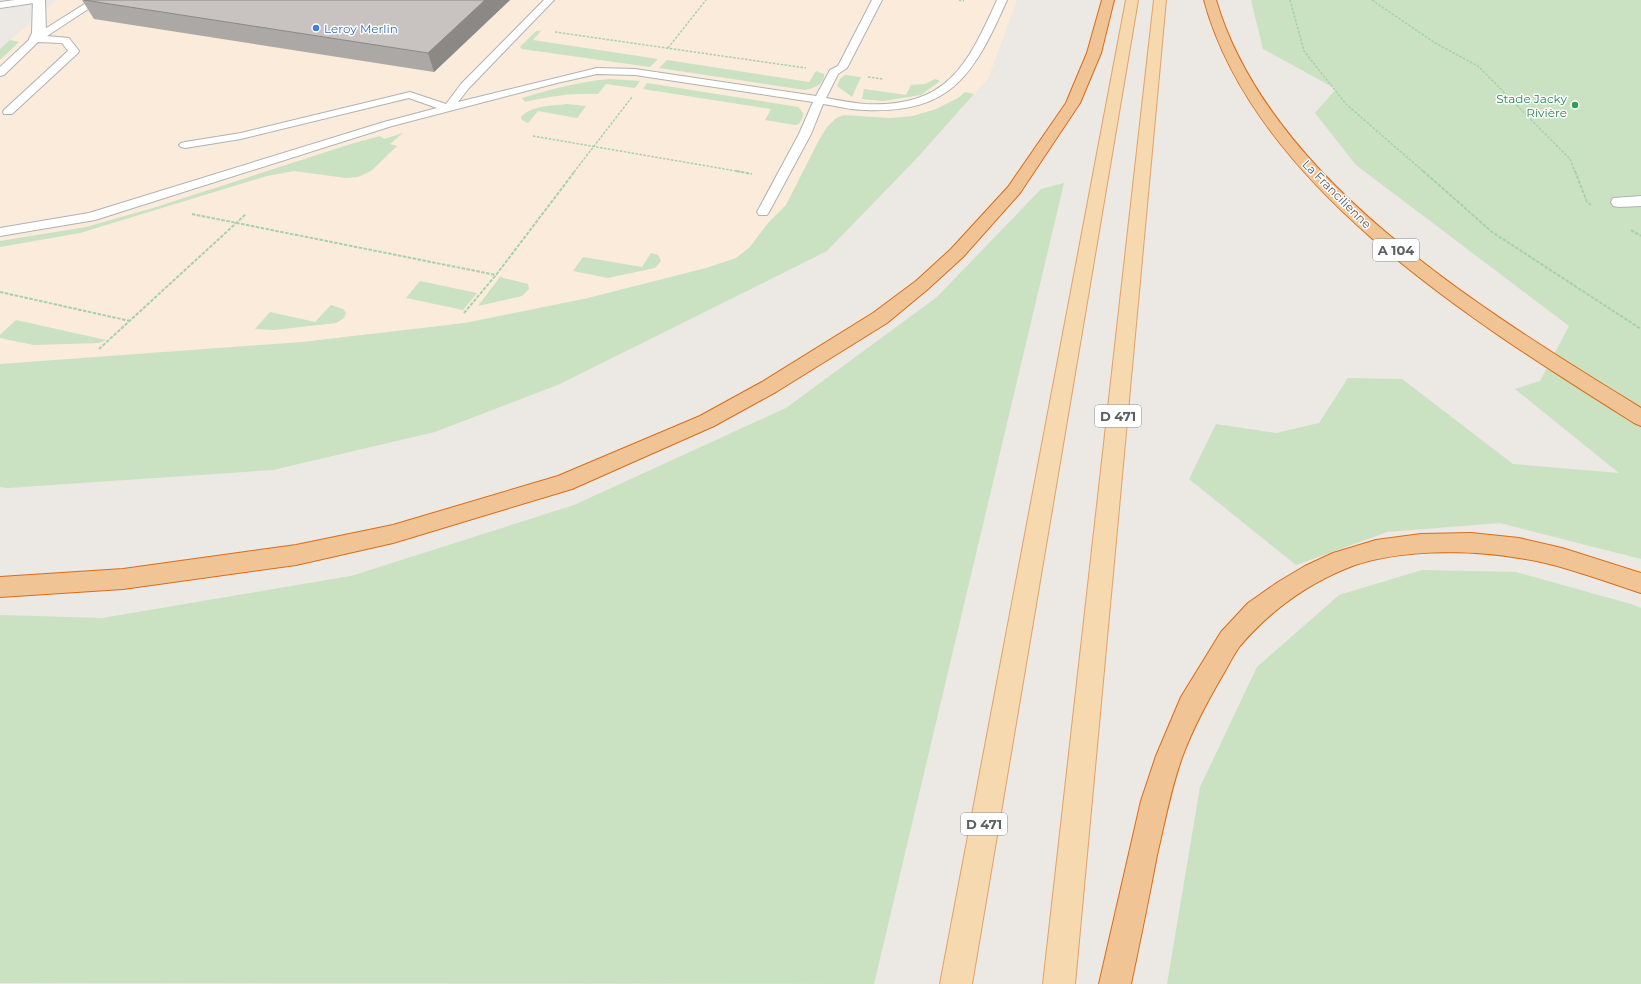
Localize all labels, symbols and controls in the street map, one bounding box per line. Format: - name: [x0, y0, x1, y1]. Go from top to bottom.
- place label: Leroy Merlin: [324, 21, 398, 36]
- marker: Leroy Merlin: [311, 23, 321, 33]
- place label: Stade Jacky Rivière: [1496, 91, 1567, 120]
- marker: Stade Jacky Rivière: [1570, 100, 1580, 110]
- street label: La Francilienne: [1299, 156, 1375, 232]
- road number: A 104: [1373, 239, 1419, 261]
- road number: D 471: [1095, 405, 1141, 427]
- road number: D 471: [961, 813, 1007, 835]

